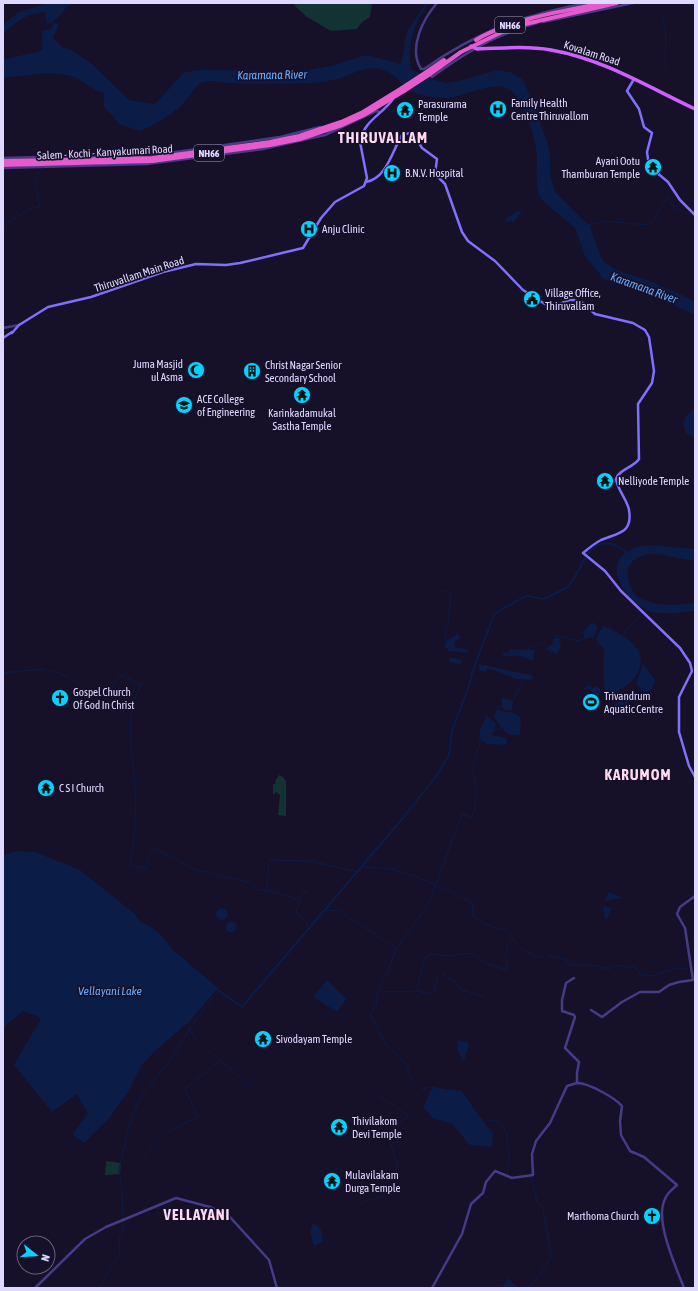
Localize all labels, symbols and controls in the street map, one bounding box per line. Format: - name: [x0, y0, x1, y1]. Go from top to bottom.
- road number: NH66: [495, 17, 525, 33]
- street label: Kovalam Road: [562, 38, 622, 68]
- water label: Karamana River: [237, 67, 307, 83]
- place label: Family Health Centre Thiruvallom: [511, 97, 589, 122]
- place label: Parasurama Temple: [418, 98, 467, 123]
- hospital icon: Family Health Centre Thiruvallom: [488, 99, 508, 119]
- temple icon: Parasurama Temple: [395, 100, 415, 120]
- district label: THIRUVALLAM: [338, 129, 428, 146]
- street label: Salem - Kochi - Kanyakumari Road: [37, 142, 173, 162]
- road number: NH66: [194, 145, 224, 161]
- place label: Ayani Ootu Thamburan Temple: [561, 155, 640, 180]
- temple icon: Ayani Ootu Thamburan Temple: [643, 157, 663, 177]
- hospital icon: B.N.V. Hospital: [382, 163, 402, 183]
- place label: B.N.V. Hospital: [405, 167, 464, 179]
- hospital icon: Anju Clinic: [299, 219, 319, 239]
- place label: Anju Clinic: [322, 223, 365, 235]
- street label: Thiruvallam Main Road: [93, 254, 185, 294]
- water label: Karamana River: [609, 269, 680, 307]
- place label: Village Office, Thiruvallam: [545, 287, 601, 312]
- public building icon: Village Office, Thiruvallam: [522, 289, 542, 309]
- place label: Juma Masjid ul Asma: [133, 358, 183, 383]
- place label: Christ Nagar Senior Secondary School: [265, 359, 342, 384]
- mosque icon: Juma Masjid ul Asma: [186, 360, 206, 380]
- building icon: Christ Nagar Senior Secondary School: [242, 361, 262, 381]
- temple icon: Karinkadamukal Sastha Temple: [292, 385, 312, 405]
- place label: ACE College of Engineering: [197, 393, 255, 418]
- school or university icon: ACE College of Engineering: [174, 395, 194, 415]
- place label: Karinkadamukal Sastha Temple: [268, 407, 336, 432]
- temple icon: Nelliyode Temple: [595, 471, 615, 491]
- place label: Nelliyode Temple: [618, 475, 689, 487]
- place label: Gospel Church Of God In Christ: [73, 686, 134, 711]
- church icon: Gospel Church Of God In Christ: [50, 688, 70, 708]
- place label: Trivandrum Aquatic Centre: [604, 690, 663, 715]
- sports icon: Trivandrum Aquatic Centre: [581, 692, 601, 712]
- district label: KARUMOM: [605, 766, 671, 783]
- temple icon: C S I Church: [36, 778, 56, 798]
- place label: C S I Church: [59, 782, 104, 794]
- water label: Vellayani Lake: [78, 984, 143, 998]
- temple icon: Sivodayam Temple: [253, 1029, 273, 1049]
- place label: Sivodayam Temple: [276, 1033, 352, 1045]
- place label: Thivilakom Devi Temple: [352, 1115, 402, 1140]
- temple icon: Thivilakom Devi Temple: [329, 1117, 349, 1137]
- place label: Mulavilakam Durga Temple: [345, 1169, 401, 1194]
- temple icon: Mulavilakam Durga Temple: [322, 1171, 342, 1191]
- district label: VELLAYANI: [163, 1206, 230, 1223]
- church icon: Marthoma Church: [642, 1206, 662, 1226]
- place label: Marthoma Church: [567, 1210, 639, 1222]
- north arrow: [16, 1235, 56, 1275]
- text: N: [39, 1253, 52, 1263]

